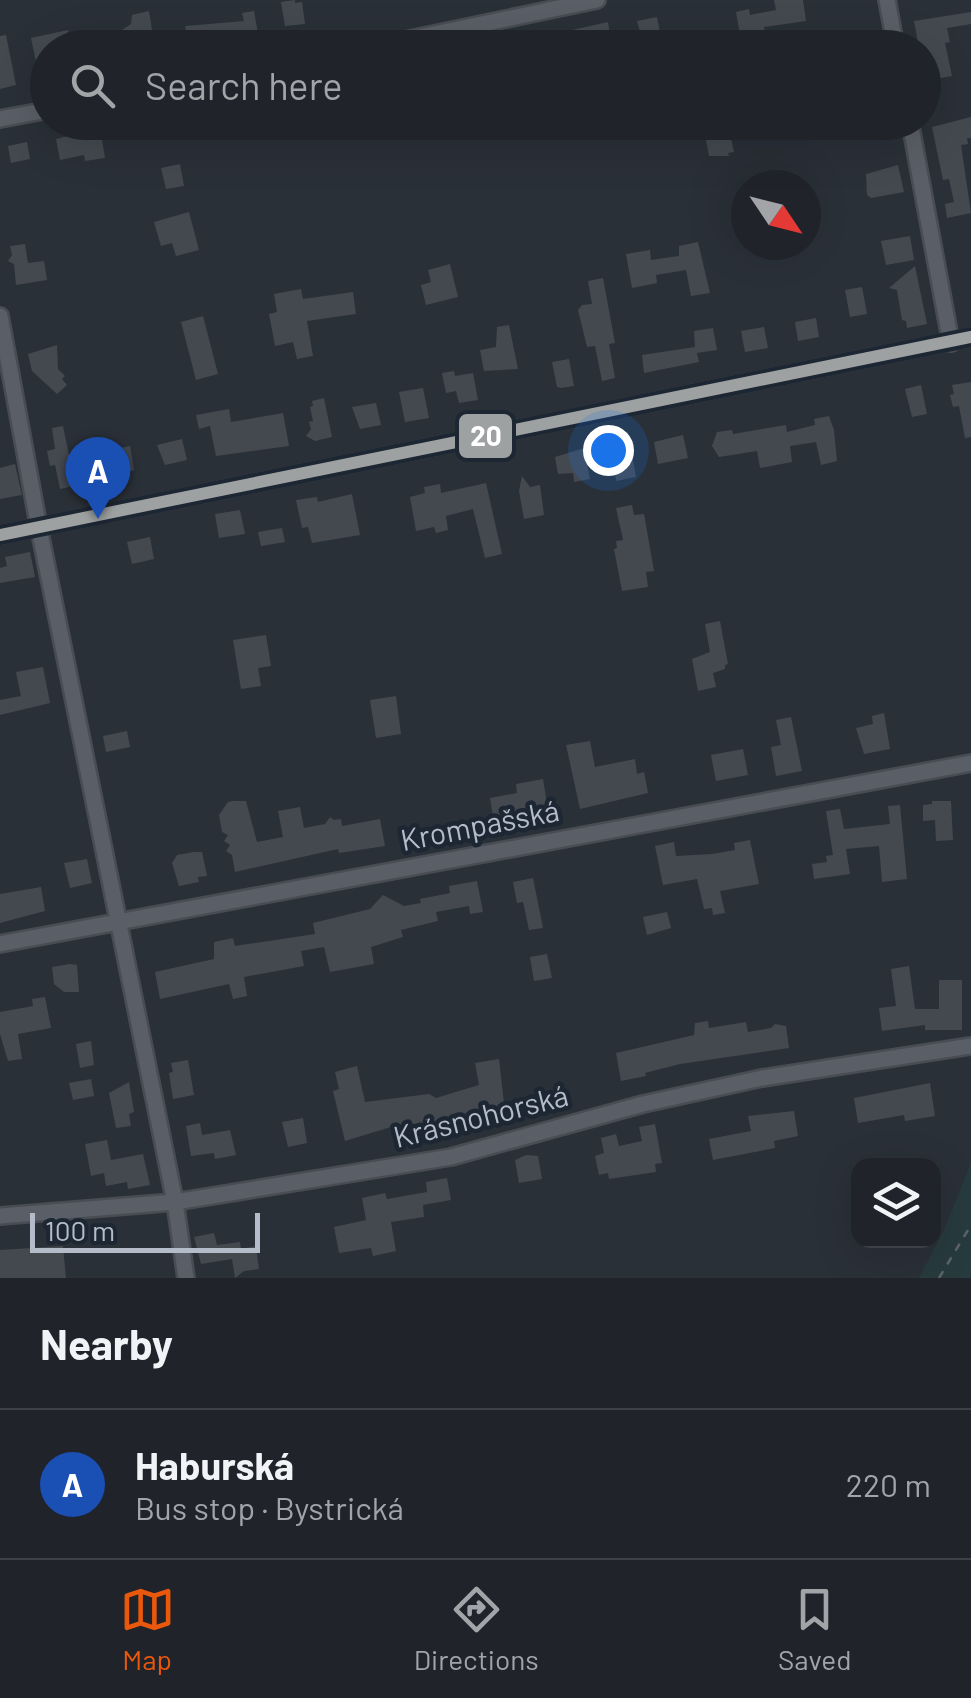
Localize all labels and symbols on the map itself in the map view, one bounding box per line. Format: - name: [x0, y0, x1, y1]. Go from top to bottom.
- north arrow: [731, 170, 821, 260]
- line badge: 20: [457, 412, 514, 460]
- text: 20: [470, 418, 502, 452]
- your location: [583, 425, 634, 476]
- pin: A: [66, 436, 130, 519]
- street label: Krompašská: [397, 791, 562, 857]
- street label: Krásnohorská: [389, 1076, 572, 1154]
- scale bar: [30, 1208, 260, 1252]

